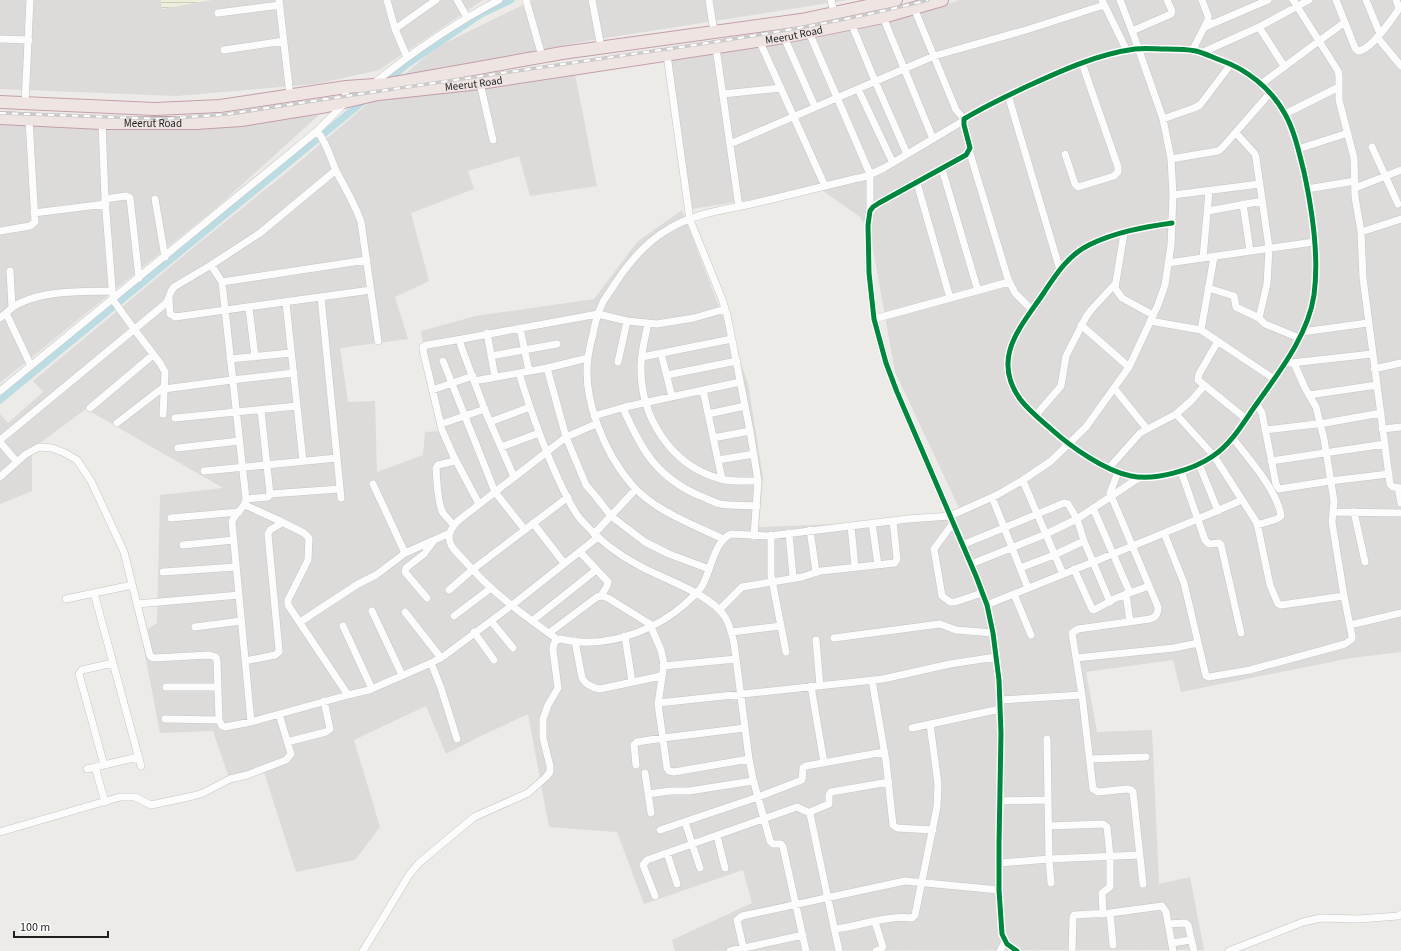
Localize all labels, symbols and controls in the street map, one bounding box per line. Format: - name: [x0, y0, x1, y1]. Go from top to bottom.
- street label: Meerut Road: [764, 22, 824, 47]
- street label: Meerut Road: [444, 72, 504, 94]
- street label: Meerut Road: [124, 116, 182, 131]
- scale bar: [14, 913, 108, 939]
- text: 100 m: [20, 919, 50, 936]

